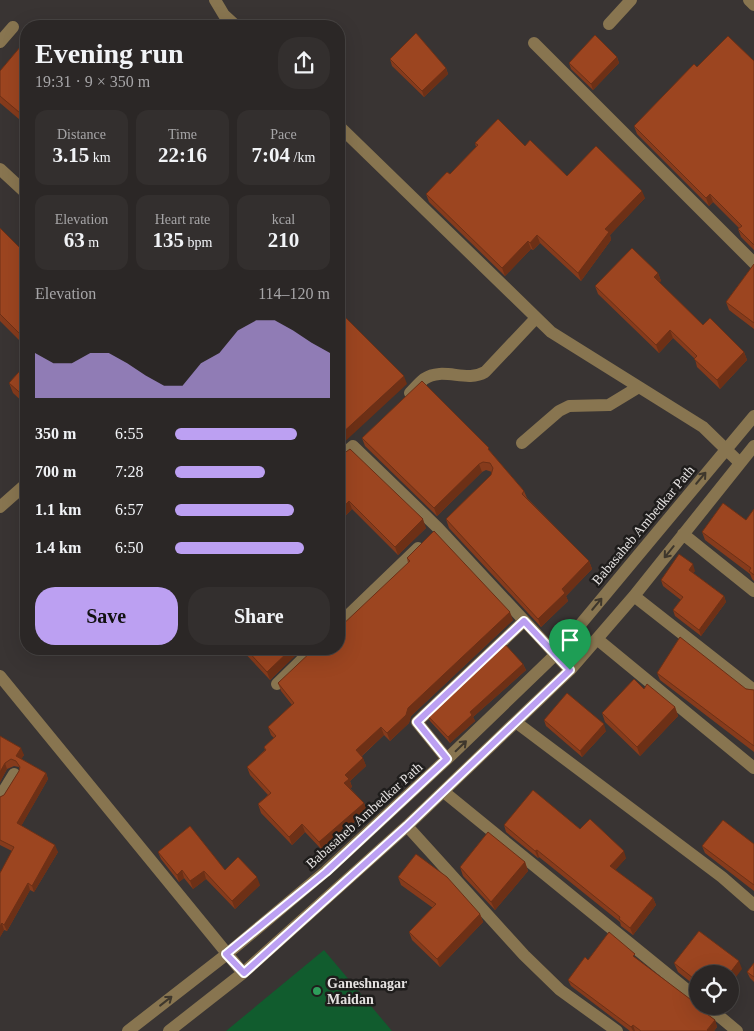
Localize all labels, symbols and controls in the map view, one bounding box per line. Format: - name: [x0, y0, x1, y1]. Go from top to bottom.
- button: share: [278, 37, 330, 89]
- text: Evening run: [35, 38, 184, 69]
- text: 19:31 · 9 × 350 m: [35, 73, 150, 90]
- text: Distance: [57, 127, 106, 142]
- text: Time: [168, 127, 197, 142]
- text: Pace: [270, 127, 297, 142]
- text: 3.15: [52, 143, 89, 167]
- text: 22:16: [158, 143, 207, 167]
- text: 7:04: [252, 143, 290, 167]
- text: km: [89, 150, 111, 165]
- text: /km: [290, 150, 315, 165]
- text: Elevation: [55, 212, 108, 227]
- text: Heart rate: [155, 212, 210, 227]
- text: kcal: [272, 212, 295, 227]
- text: 63: [64, 228, 85, 252]
- text: 135: [153, 228, 184, 252]
- text: 210: [268, 228, 299, 252]
- text: m: [85, 235, 99, 250]
- text: bpm: [184, 235, 212, 250]
- text: Elevation: [35, 285, 96, 302]
- text: 114–120 m: [258, 285, 330, 302]
- text: 350 m: [35, 425, 76, 442]
- text: 6:55: [115, 425, 143, 442]
- text: 700 m: [35, 463, 76, 480]
- text: 7:28: [115, 463, 143, 480]
- street label: Babasaheb Ambedkar Path: [589, 463, 698, 588]
- one-way arrow: [695, 472, 706, 485]
- text: 1.1 km: [35, 501, 81, 518]
- text: 6:57: [115, 501, 143, 518]
- text: 1.4 km: [35, 539, 81, 556]
- text: 6:50: [115, 539, 143, 556]
- one-way arrow: [663, 546, 674, 559]
- button: Save: [35, 587, 178, 645]
- button: Share: [188, 587, 330, 645]
- one-way arrow: [592, 597, 603, 610]
- pin: [549, 619, 591, 670]
- icon: arrive: [556, 626, 584, 654]
- one-way arrow: [455, 740, 467, 752]
- street label: Babasaheb Ambedkar Path: [303, 759, 425, 871]
- map controls: [689, 965, 739, 1015]
- button: locate: [689, 965, 739, 1015]
- place label: Ganeshnagar Maidan: [327, 976, 407, 1007]
- marker: Ganeshnagar Maidan: [311, 985, 323, 997]
- one-way arrow: [159, 996, 173, 1006]

